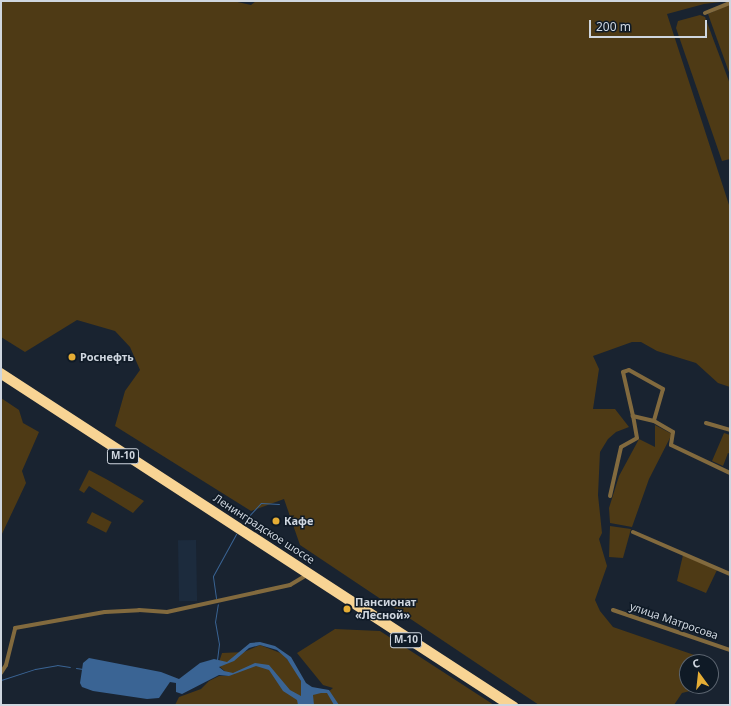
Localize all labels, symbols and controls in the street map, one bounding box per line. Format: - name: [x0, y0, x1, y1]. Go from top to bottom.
- scale bar: [591, 12, 709, 38]
- text: 200 m: [596, 18, 631, 35]
- place label: Роснефть: [80, 350, 134, 364]
- marker: Роснефть: [67, 352, 77, 362]
- road number: М-10: [106, 448, 140, 464]
- street label: Ленинградское шоссе: [211, 491, 317, 567]
- place label: Кафе: [284, 514, 313, 528]
- marker: Кафе: [271, 516, 281, 526]
- place label: Пансионат «Лесной»: [355, 596, 416, 622]
- street label: улица Матросова: [628, 600, 720, 642]
- marker: Пансионат «Лесной»: [342, 604, 352, 614]
- road number: М-10: [389, 632, 423, 648]
- north arrow: [679, 654, 719, 694]
- text: С: [691, 655, 701, 671]

